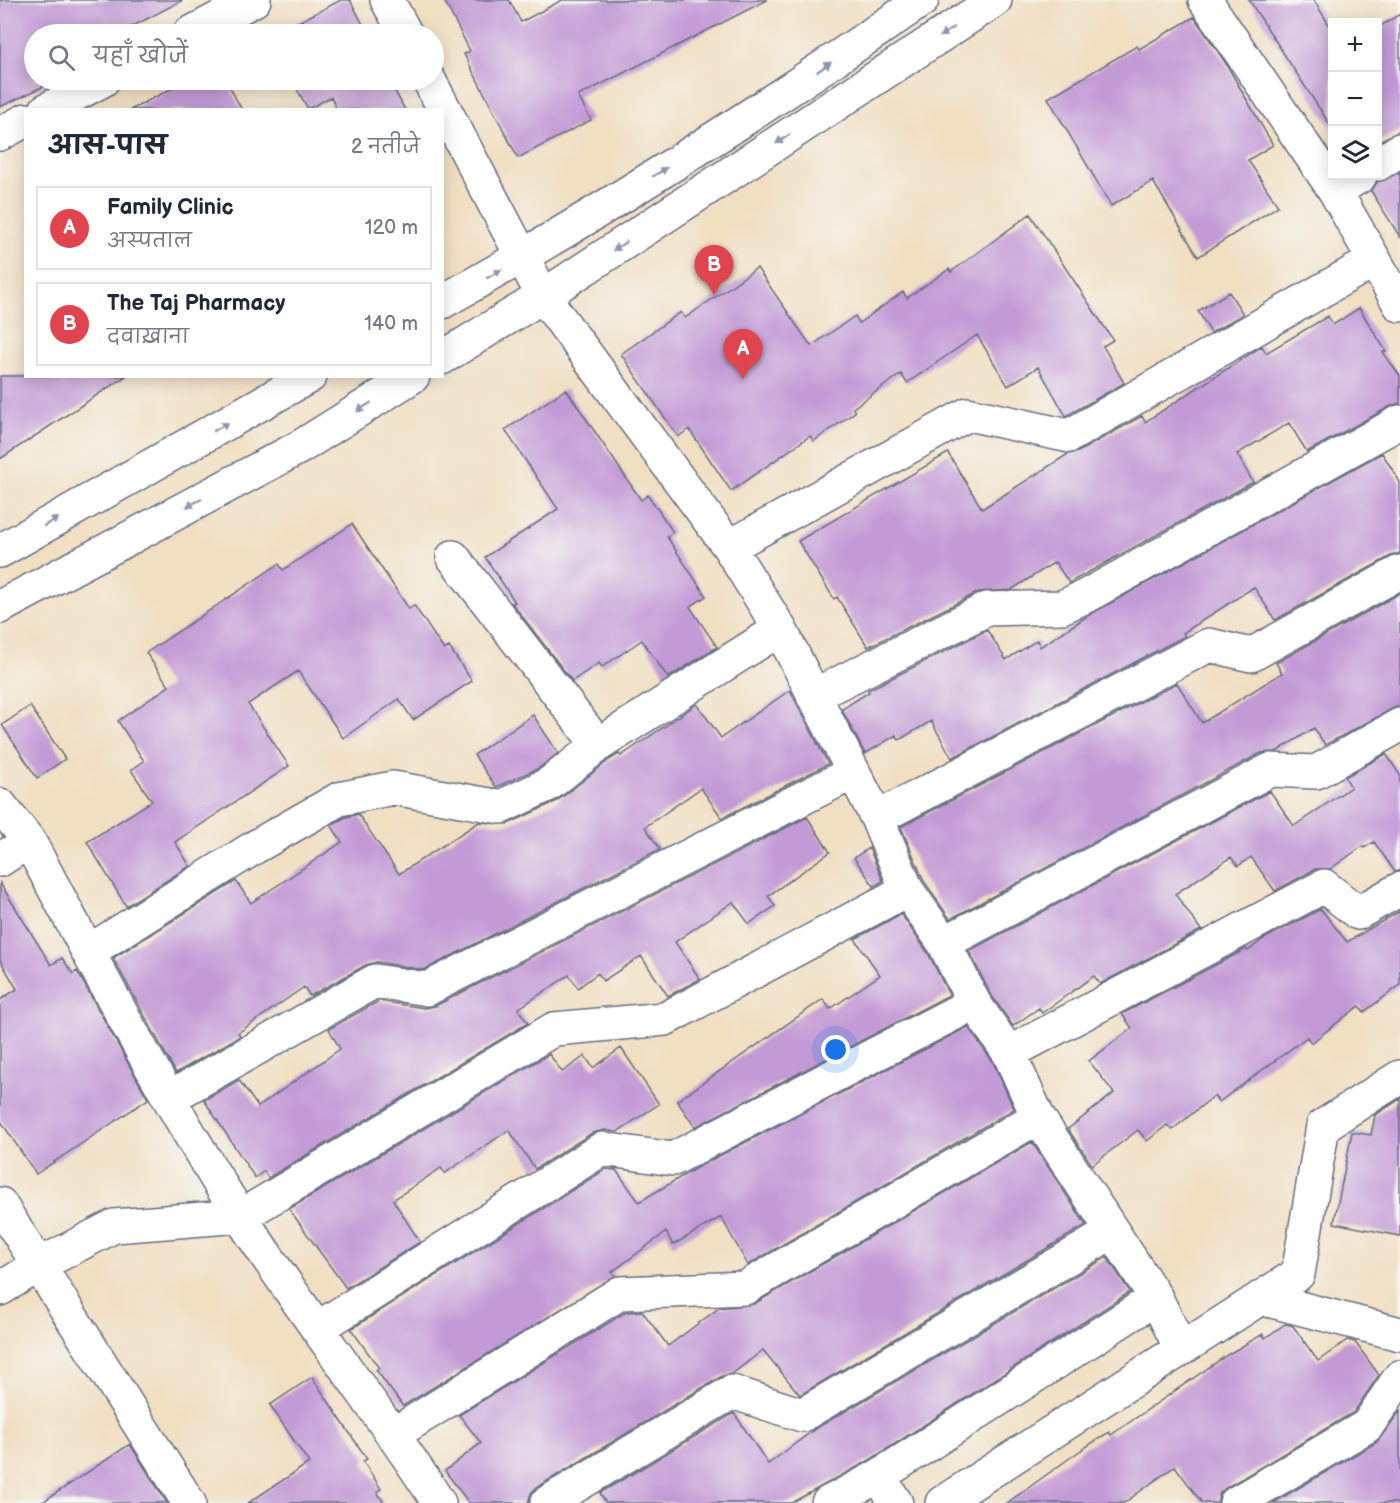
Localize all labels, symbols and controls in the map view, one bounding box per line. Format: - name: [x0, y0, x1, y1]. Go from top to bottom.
- map controls: [1328, 18, 1382, 180]
- button: +: [1328, 18, 1382, 72]
- search box: [24, 24, 444, 90]
- one-way arrow: [939, 26, 955, 38]
- icon: search: [45, 41, 78, 74]
- text: यहाँ खोजें: [93, 43, 188, 70]
- one-way arrow: [816, 61, 832, 73]
- button: −: [1328, 72, 1382, 126]
- button: layers: [1328, 126, 1382, 180]
- text: आस-पास: [48, 131, 167, 162]
- one-way arrow: [776, 133, 792, 145]
- text: 2 नतीजे: [351, 135, 420, 159]
- one-way arrow: [652, 166, 668, 177]
- text: Family Clinic: [107, 194, 234, 221]
- text: A: [63, 216, 76, 240]
- text: 120 m: [365, 216, 418, 240]
- text: अस्पताल: [107, 229, 192, 253]
- one-way arrow: [612, 240, 628, 251]
- pin: B: [694, 246, 734, 295]
- one-way arrow: [485, 269, 502, 279]
- text: The Taj Pharmacy: [107, 290, 285, 317]
- text: B: [62, 312, 77, 336]
- text: 140 m: [364, 312, 418, 336]
- text: दवाख़ाना: [107, 325, 189, 349]
- pin: A: [724, 330, 762, 379]
- one-way arrow: [355, 402, 372, 413]
- one-way arrow: [213, 421, 229, 432]
- one-way arrow: [185, 498, 202, 508]
- one-way arrow: [43, 517, 60, 527]
- your location: [821, 1035, 850, 1064]

